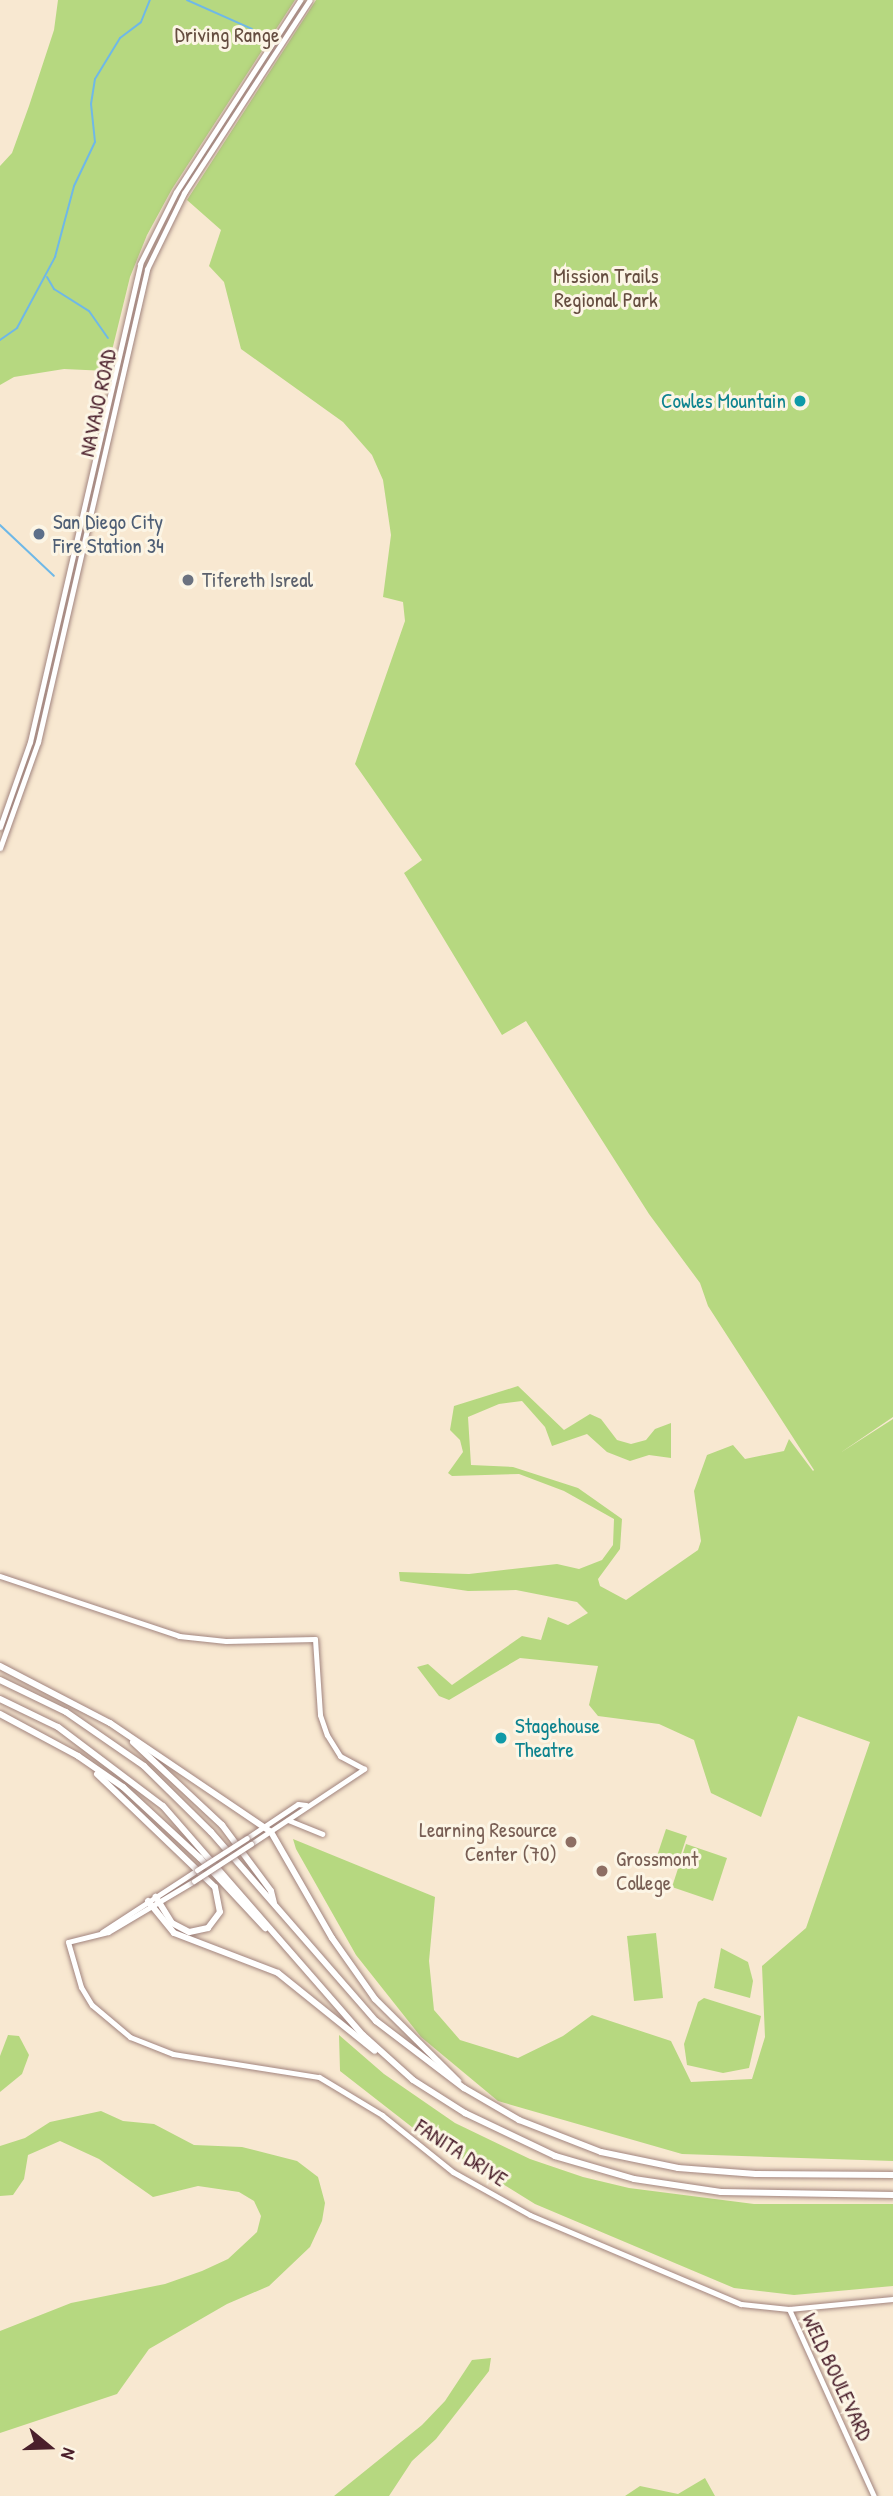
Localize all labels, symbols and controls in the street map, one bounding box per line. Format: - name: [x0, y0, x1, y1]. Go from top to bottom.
- park label: Driving Range: [175, 22, 279, 48]
- park label: Mission Trails Regional Park: [553, 263, 659, 313]
- street label: NAVAJO ROAD: [74, 347, 122, 459]
- place label: Cowles Mountain: [661, 388, 786, 414]
- marker: Cowles Mountain: [792, 393, 808, 409]
- place label: San Diego City Fire Station 34: [53, 509, 164, 559]
- marker: San Diego City Fire Station 34: [31, 526, 47, 542]
- place label: Tifereth Isreal: [202, 567, 313, 593]
- marker: Tifereth Isreal: [180, 572, 196, 588]
- place label: Stagehouse Theatre: [515, 1713, 600, 1763]
- marker: Stagehouse Theatre: [493, 1730, 509, 1746]
- place label: Learning Resource Center (70): [419, 1817, 557, 1867]
- marker: Learning Resource Center (70): [563, 1834, 579, 1850]
- place label: Grossmont College: [616, 1846, 698, 1896]
- marker: Grossmont College: [594, 1863, 610, 1879]
- street label: FANITA DRIVE: [410, 2114, 512, 2192]
- street label: WELD BOULEVARD: [797, 2309, 877, 2445]
- north arrow: [14, 2412, 84, 2482]
- text: N: [55, 2445, 83, 2463]

